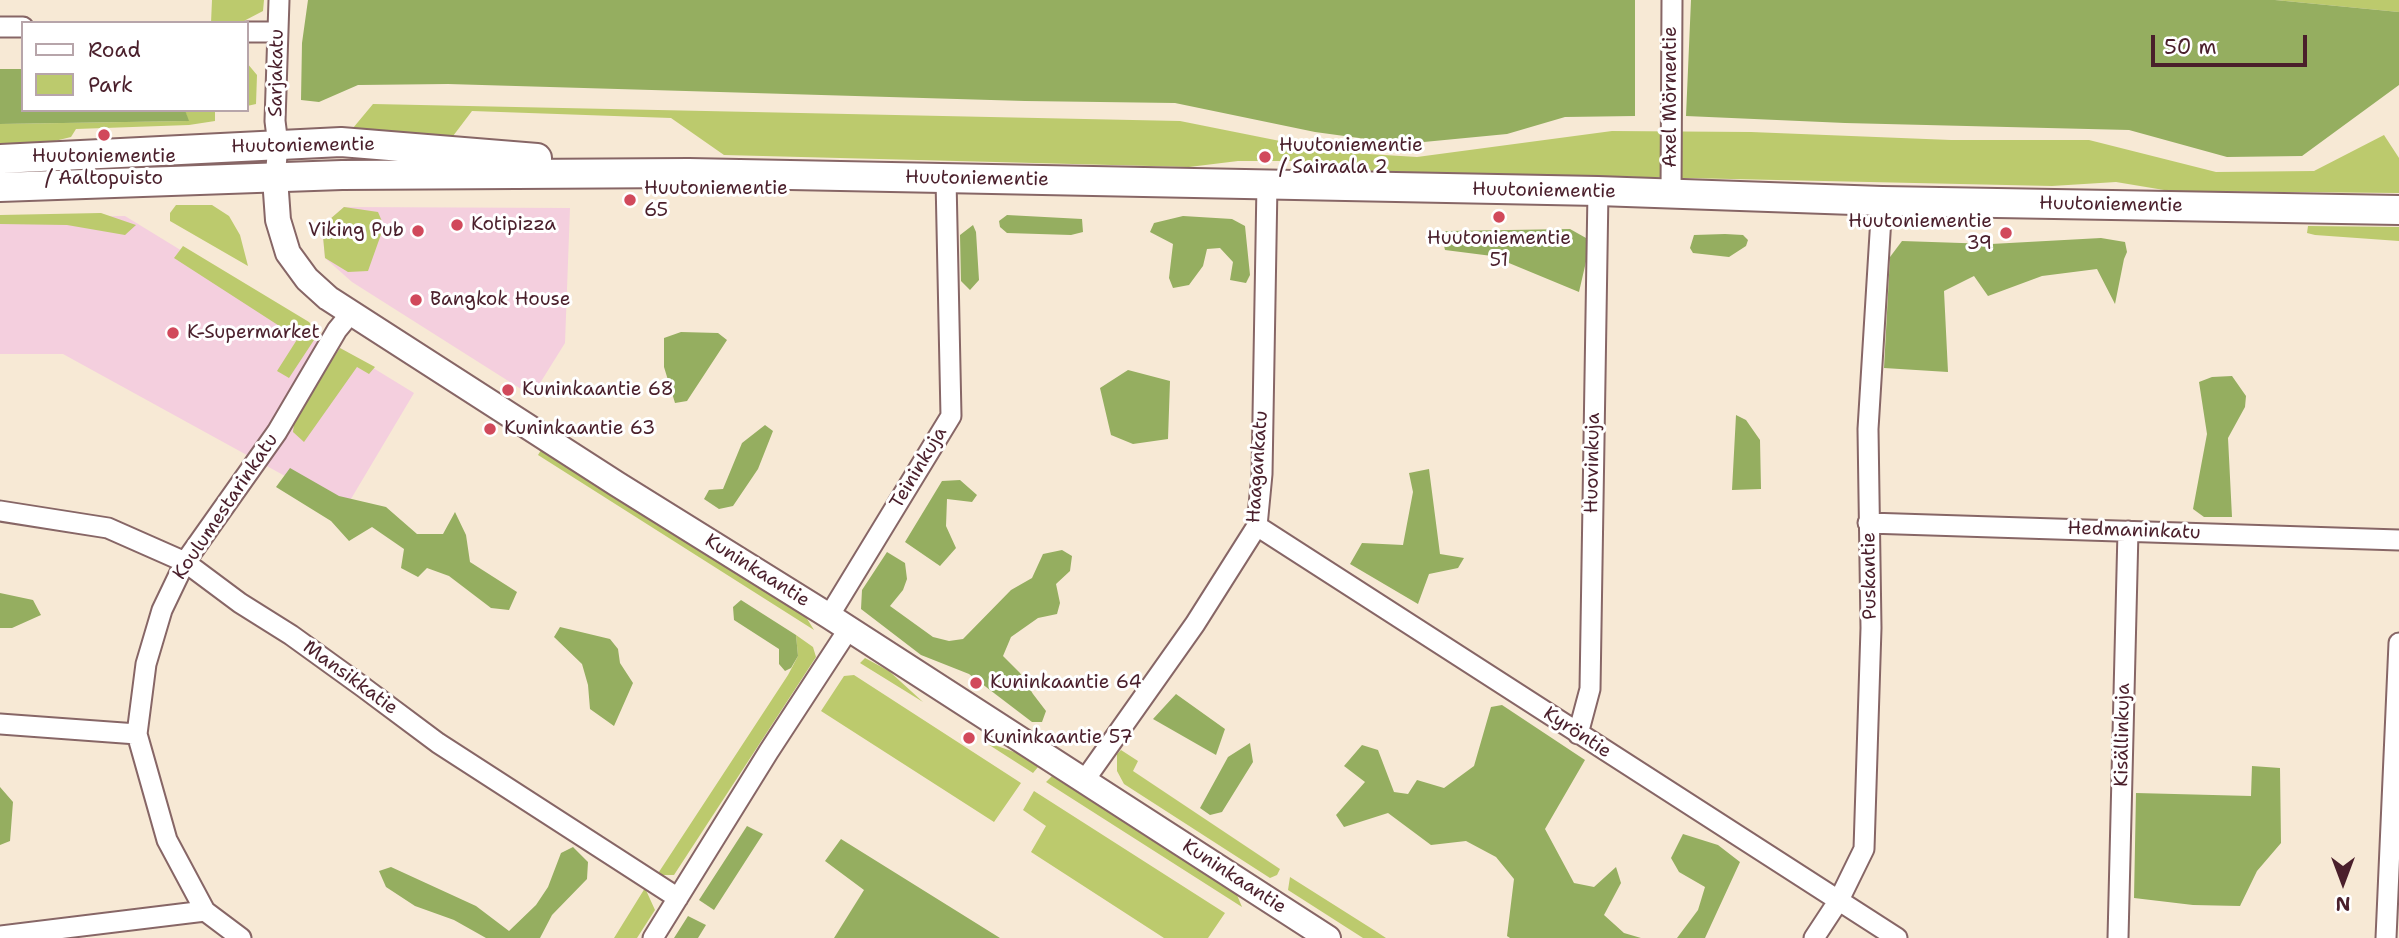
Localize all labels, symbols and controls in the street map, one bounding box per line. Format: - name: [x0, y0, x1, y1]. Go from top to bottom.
- legend: [21, 21, 248, 112]
- scale bar: [2154, 21, 2310, 65]
- street label: Axel Mörnentie: [1660, 26, 1682, 168]
- street label: Sarjakatu: [265, 29, 289, 117]
- text: 50 m: [2164, 33, 2217, 61]
- text: Road: [88, 36, 141, 64]
- text: Park: [88, 71, 133, 99]
- marker: Huutoniementie / Aaltopuisto: [96, 127, 112, 143]
- street label: Huutoniementie: [231, 133, 375, 159]
- place label: Huutoniementie / Sairaala 2: [1279, 135, 1423, 179]
- place label: Huutoniementie / Aaltopuisto: [32, 146, 176, 190]
- marker: Huutoniementie / Sairaala 2: [1257, 149, 1273, 165]
- street label: Huutoniementie: [905, 166, 1049, 192]
- place label: Huutoniementie 65: [644, 178, 788, 222]
- street label: Huutoniementie: [1472, 178, 1616, 204]
- marker: Huutoniementie 65: [622, 192, 638, 208]
- street label: Huutoniementie: [2039, 192, 2183, 218]
- marker: Huutoniementie 51: [1491, 209, 1507, 225]
- place label: Huutoniementie 39: [1848, 211, 1992, 255]
- place label: Kotipizza: [471, 214, 556, 236]
- marker: Kotipizza: [449, 217, 465, 233]
- place label: Viking Pub: [308, 220, 404, 242]
- marker: Viking Pub: [410, 223, 426, 239]
- marker: Huutoniementie 39: [1998, 225, 2014, 241]
- place label: Huutoniementie 51: [1427, 228, 1571, 272]
- place label: Bangkok House: [430, 289, 570, 311]
- marker: Bangkok House: [408, 292, 424, 308]
- place label: K-Supermarket: [187, 322, 320, 344]
- marker: K-Supermarket: [165, 325, 181, 341]
- place label: Kuninkaantie 68: [522, 379, 674, 401]
- marker: Kuninkaantie 68: [500, 382, 516, 398]
- street label: Haagankatu: [1243, 410, 1273, 524]
- street label: Huovinkuja: [1581, 412, 1605, 514]
- place label: Kuninkaantie 63: [504, 418, 655, 440]
- marker: Kuninkaantie 63: [482, 421, 498, 437]
- street label: Teininkuja: [886, 423, 952, 513]
- street label: Koulumestarinkatu: [169, 430, 283, 584]
- street label: Hedmaninkatu: [2067, 517, 2201, 545]
- street label: Kuninkaantie: [700, 530, 814, 612]
- street label: Puskantie: [1858, 532, 1882, 620]
- street label: Mansikkatie: [298, 636, 402, 720]
- place label: Kuninkaantie 64: [990, 672, 1142, 694]
- marker: Kuninkaantie 64: [968, 675, 984, 691]
- street label: Kisällinkuja: [2111, 683, 2135, 787]
- street label: Kyröntie: [1539, 703, 1615, 763]
- place label: Kuninkaantie 57: [983, 727, 1133, 749]
- marker: Kuninkaantie 57: [961, 730, 977, 746]
- street label: Kuninkaantie: [1178, 835, 1290, 919]
- north arrow: [2308, 847, 2378, 917]
- text: N: [2335, 891, 2351, 916]

